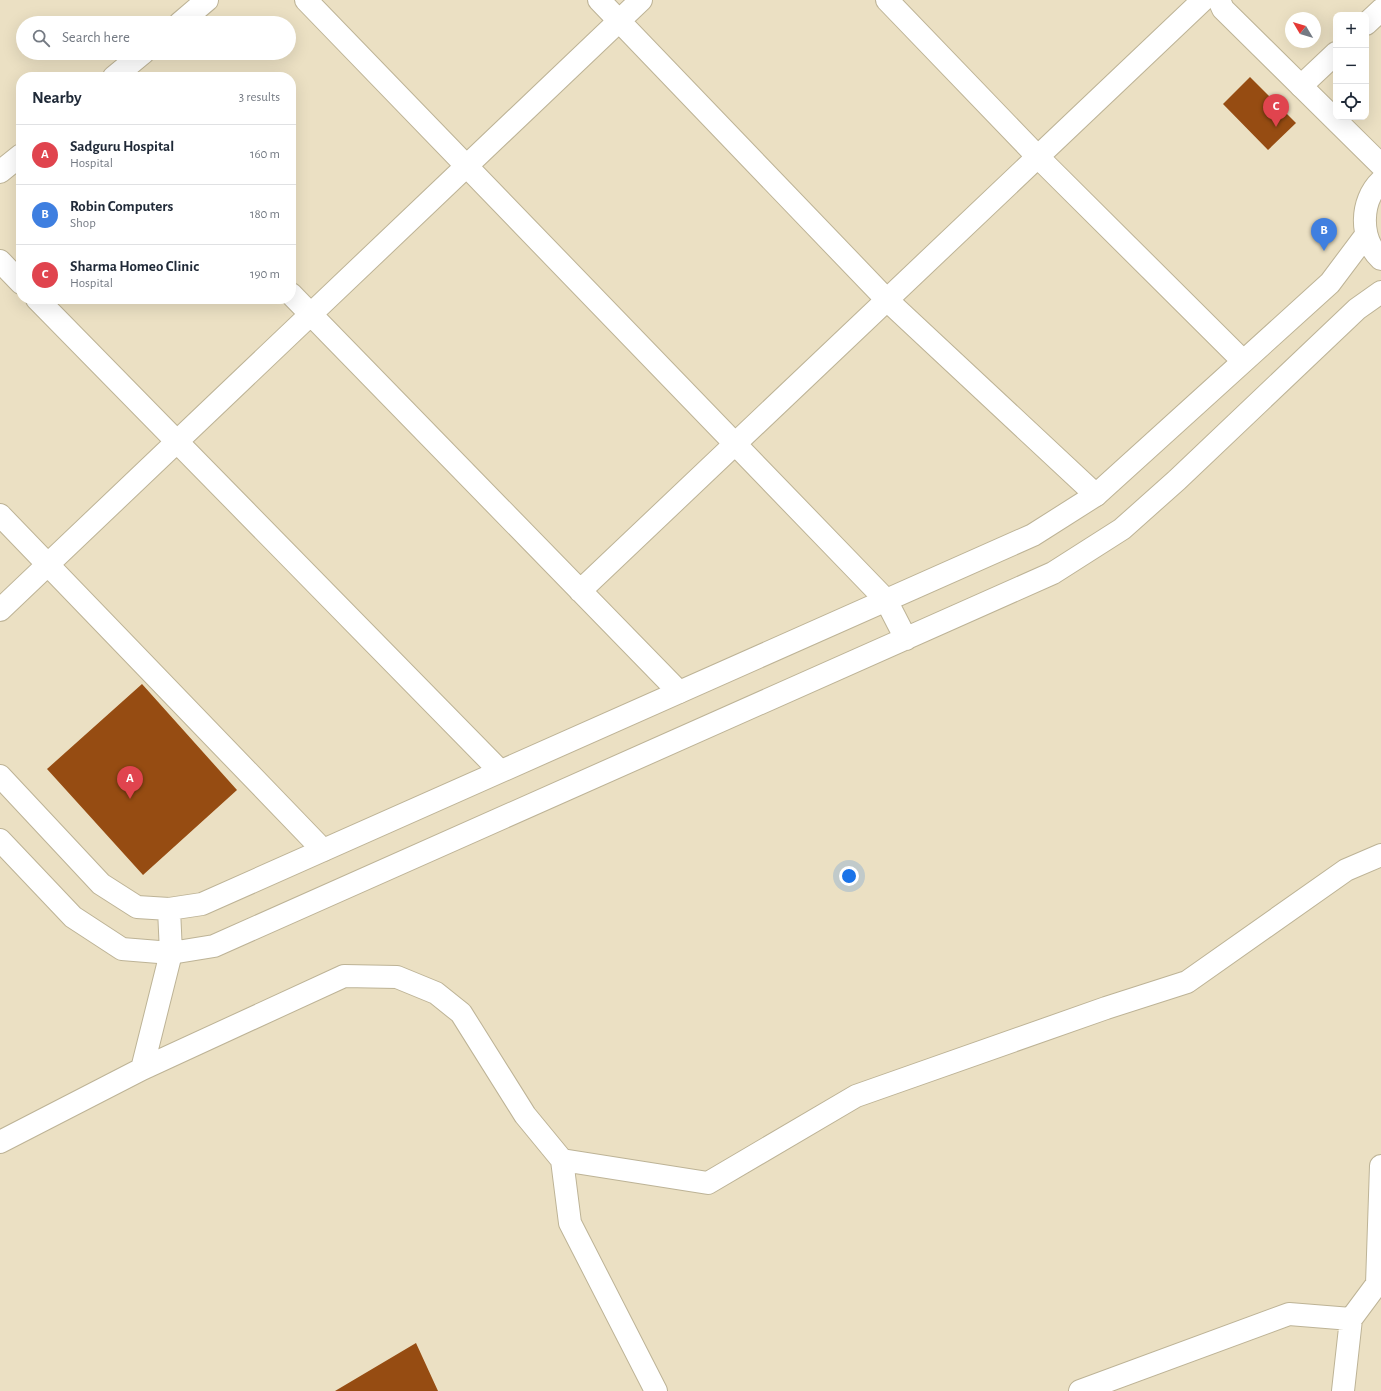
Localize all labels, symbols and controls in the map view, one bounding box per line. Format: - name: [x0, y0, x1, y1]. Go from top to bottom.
- north arrow: [1285, 12, 1321, 48]
- map controls: [1333, 12, 1369, 120]
- button: +: [1333, 12, 1369, 48]
- search box: [16, 16, 296, 60]
- icon: search: [30, 27, 52, 49]
- text: Search here: [62, 30, 130, 45]
- button: −: [1333, 48, 1369, 84]
- button: locate: [1333, 84, 1369, 120]
- text: Nearby: [32, 89, 82, 106]
- text: 3 results: [239, 91, 280, 104]
- pin: C: [1263, 94, 1289, 127]
- text: Sadguru Hospital: [70, 139, 174, 154]
- text: A: [41, 148, 49, 161]
- text: 160 m: [250, 148, 280, 161]
- text: Hospital: [70, 157, 113, 170]
- text: Robin Computers: [70, 199, 173, 214]
- text: B: [41, 208, 49, 221]
- text: 180 m: [250, 208, 280, 221]
- text: Shop: [70, 217, 96, 230]
- pin: B: [1311, 218, 1337, 251]
- text: Sharma Homeo Clinic: [70, 259, 199, 274]
- text: C: [42, 268, 48, 281]
- text: 190 m: [250, 268, 280, 281]
- text: Hospital: [70, 277, 113, 290]
- pin: A: [117, 766, 143, 799]
- your location: [839, 866, 859, 886]

